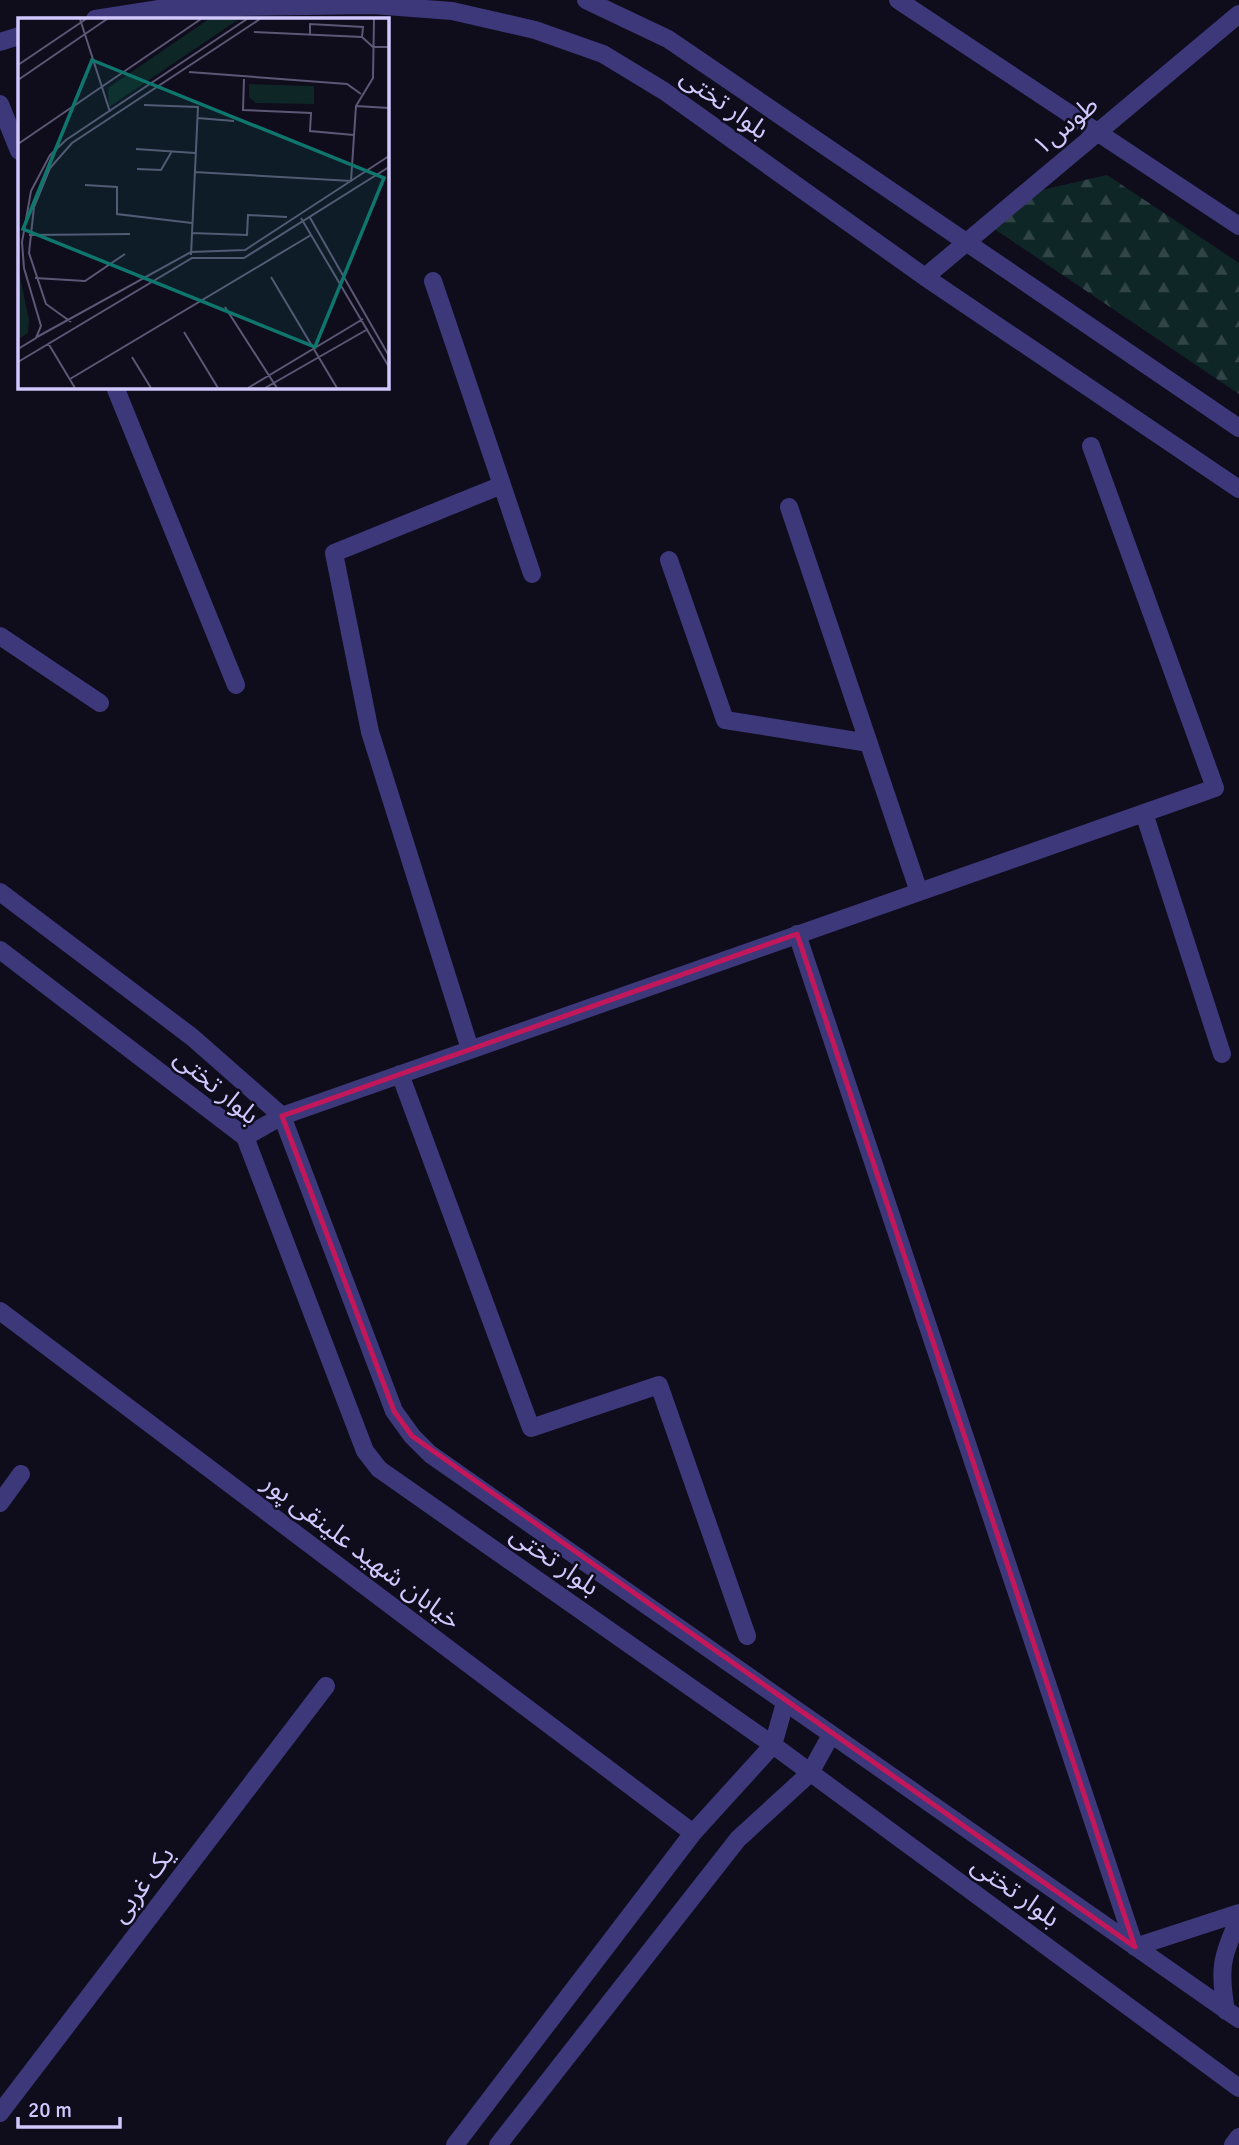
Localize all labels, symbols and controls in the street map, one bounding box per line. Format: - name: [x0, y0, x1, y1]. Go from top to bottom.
- inset map: [18, 18, 388, 388]
- street label: بلوار تختی: [674, 61, 775, 147]
- street label: طوس۱: [1026, 89, 1105, 163]
- street label: بلوار تختی: [167, 1042, 266, 1132]
- street label: خیابان شهید علینقی پور: [255, 1466, 467, 1637]
- street label: بلوار تختی: [504, 1519, 605, 1603]
- street label: یک غربی: [104, 1840, 182, 1929]
- street label: بلوار تختی: [965, 1849, 1066, 1935]
- scale bar: [18, 2086, 119, 2130]
- text: 20 m: [28, 2097, 72, 2123]

